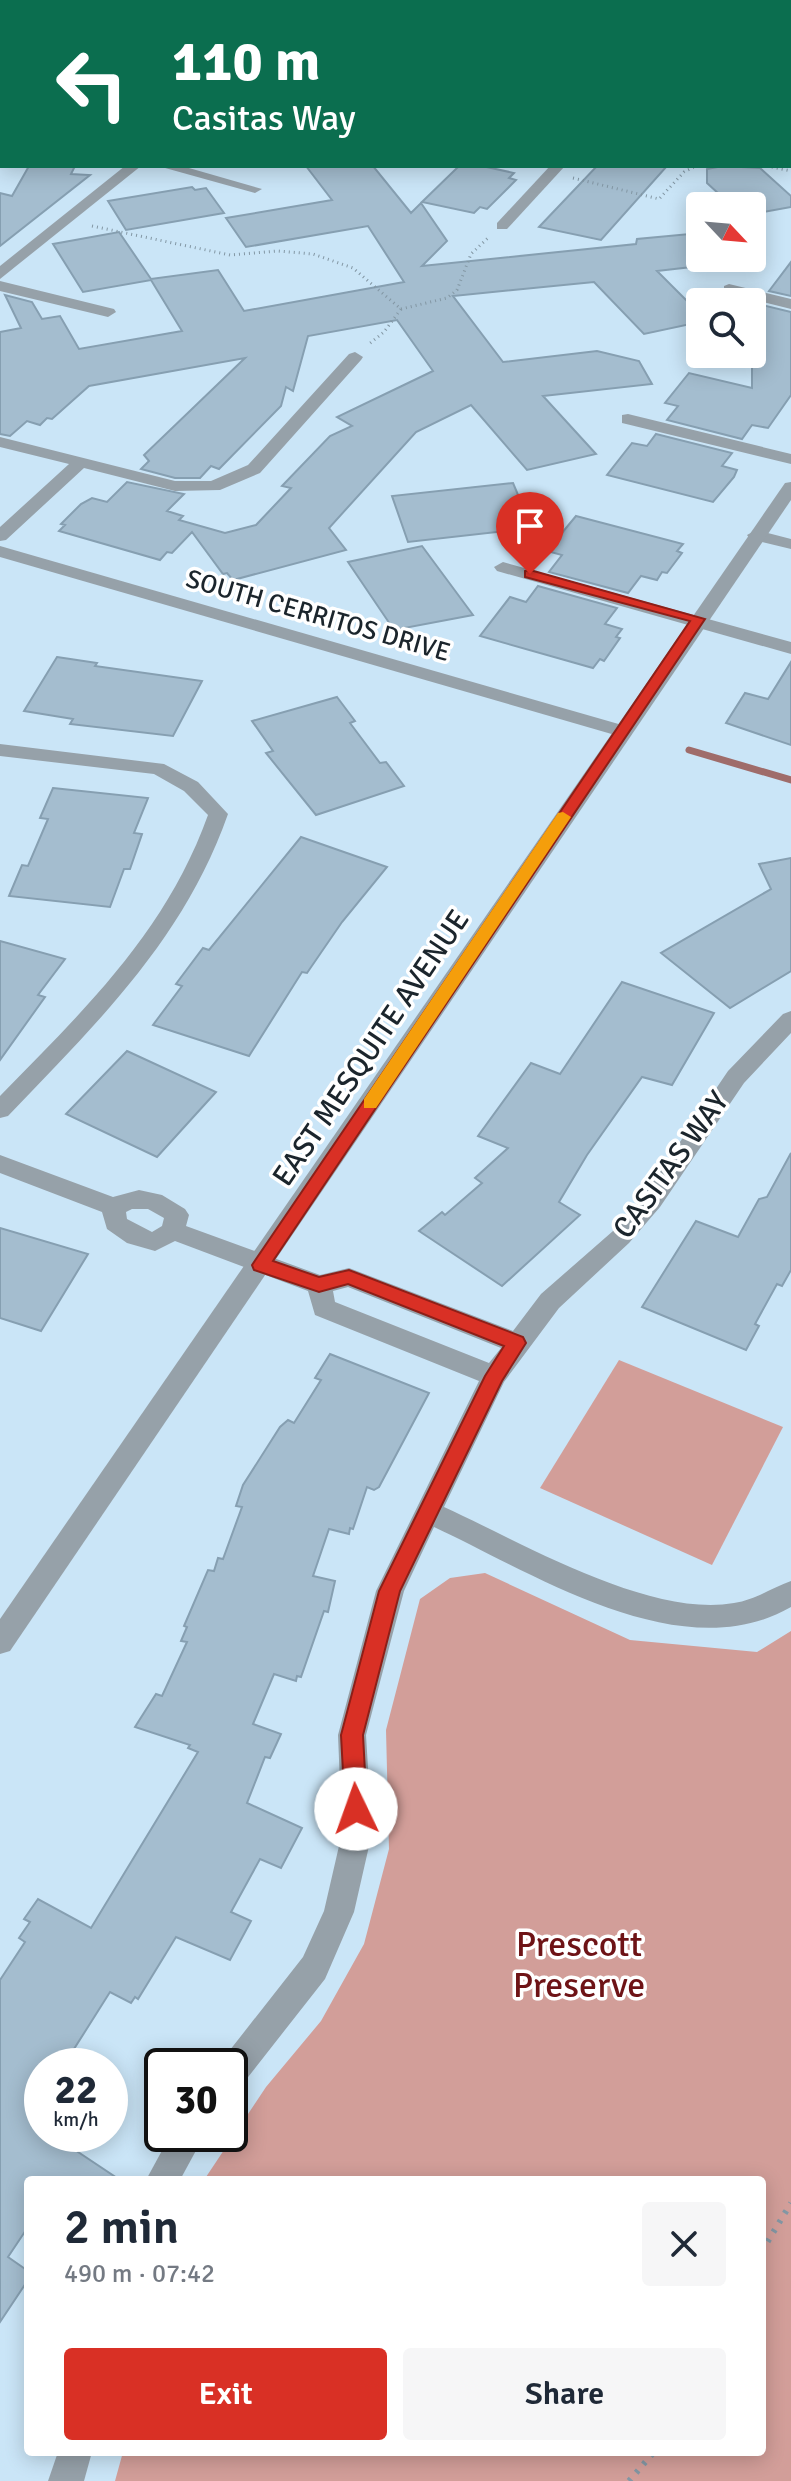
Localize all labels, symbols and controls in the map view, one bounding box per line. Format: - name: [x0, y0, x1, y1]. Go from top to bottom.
- text: 110 m: [172, 27, 320, 96]
- icon: left: [40, 32, 144, 136]
- text: Casitas Way: [172, 96, 356, 141]
- north arrow: [686, 192, 766, 272]
- map controls: [686, 192, 766, 368]
- button: search: [686, 288, 766, 368]
- pin: [496, 492, 564, 574]
- icon: arrive: [508, 504, 552, 548]
- street label: SOUTH CERRITOS DRIVE: [182, 563, 454, 669]
- street label: EAST MESQUITE AVENUE: [265, 903, 477, 1193]
- street label: CASITAS WAY: [605, 1084, 737, 1246]
- position arrow: [314, 1767, 398, 1851]
- park label: Prescott Preserve: [513, 1922, 645, 2008]
- speed limit sign: 30: [144, 2048, 248, 2152]
- text: 22: [54, 2065, 98, 2115]
- text: km/h: [53, 2107, 99, 2132]
- text: 2 min: [64, 2198, 179, 2257]
- button: close: [642, 2202, 726, 2286]
- text: 490 m · 07:42: [64, 2258, 215, 2290]
- button: Exit: [64, 2348, 387, 2440]
- button: Share: [403, 2348, 726, 2440]

